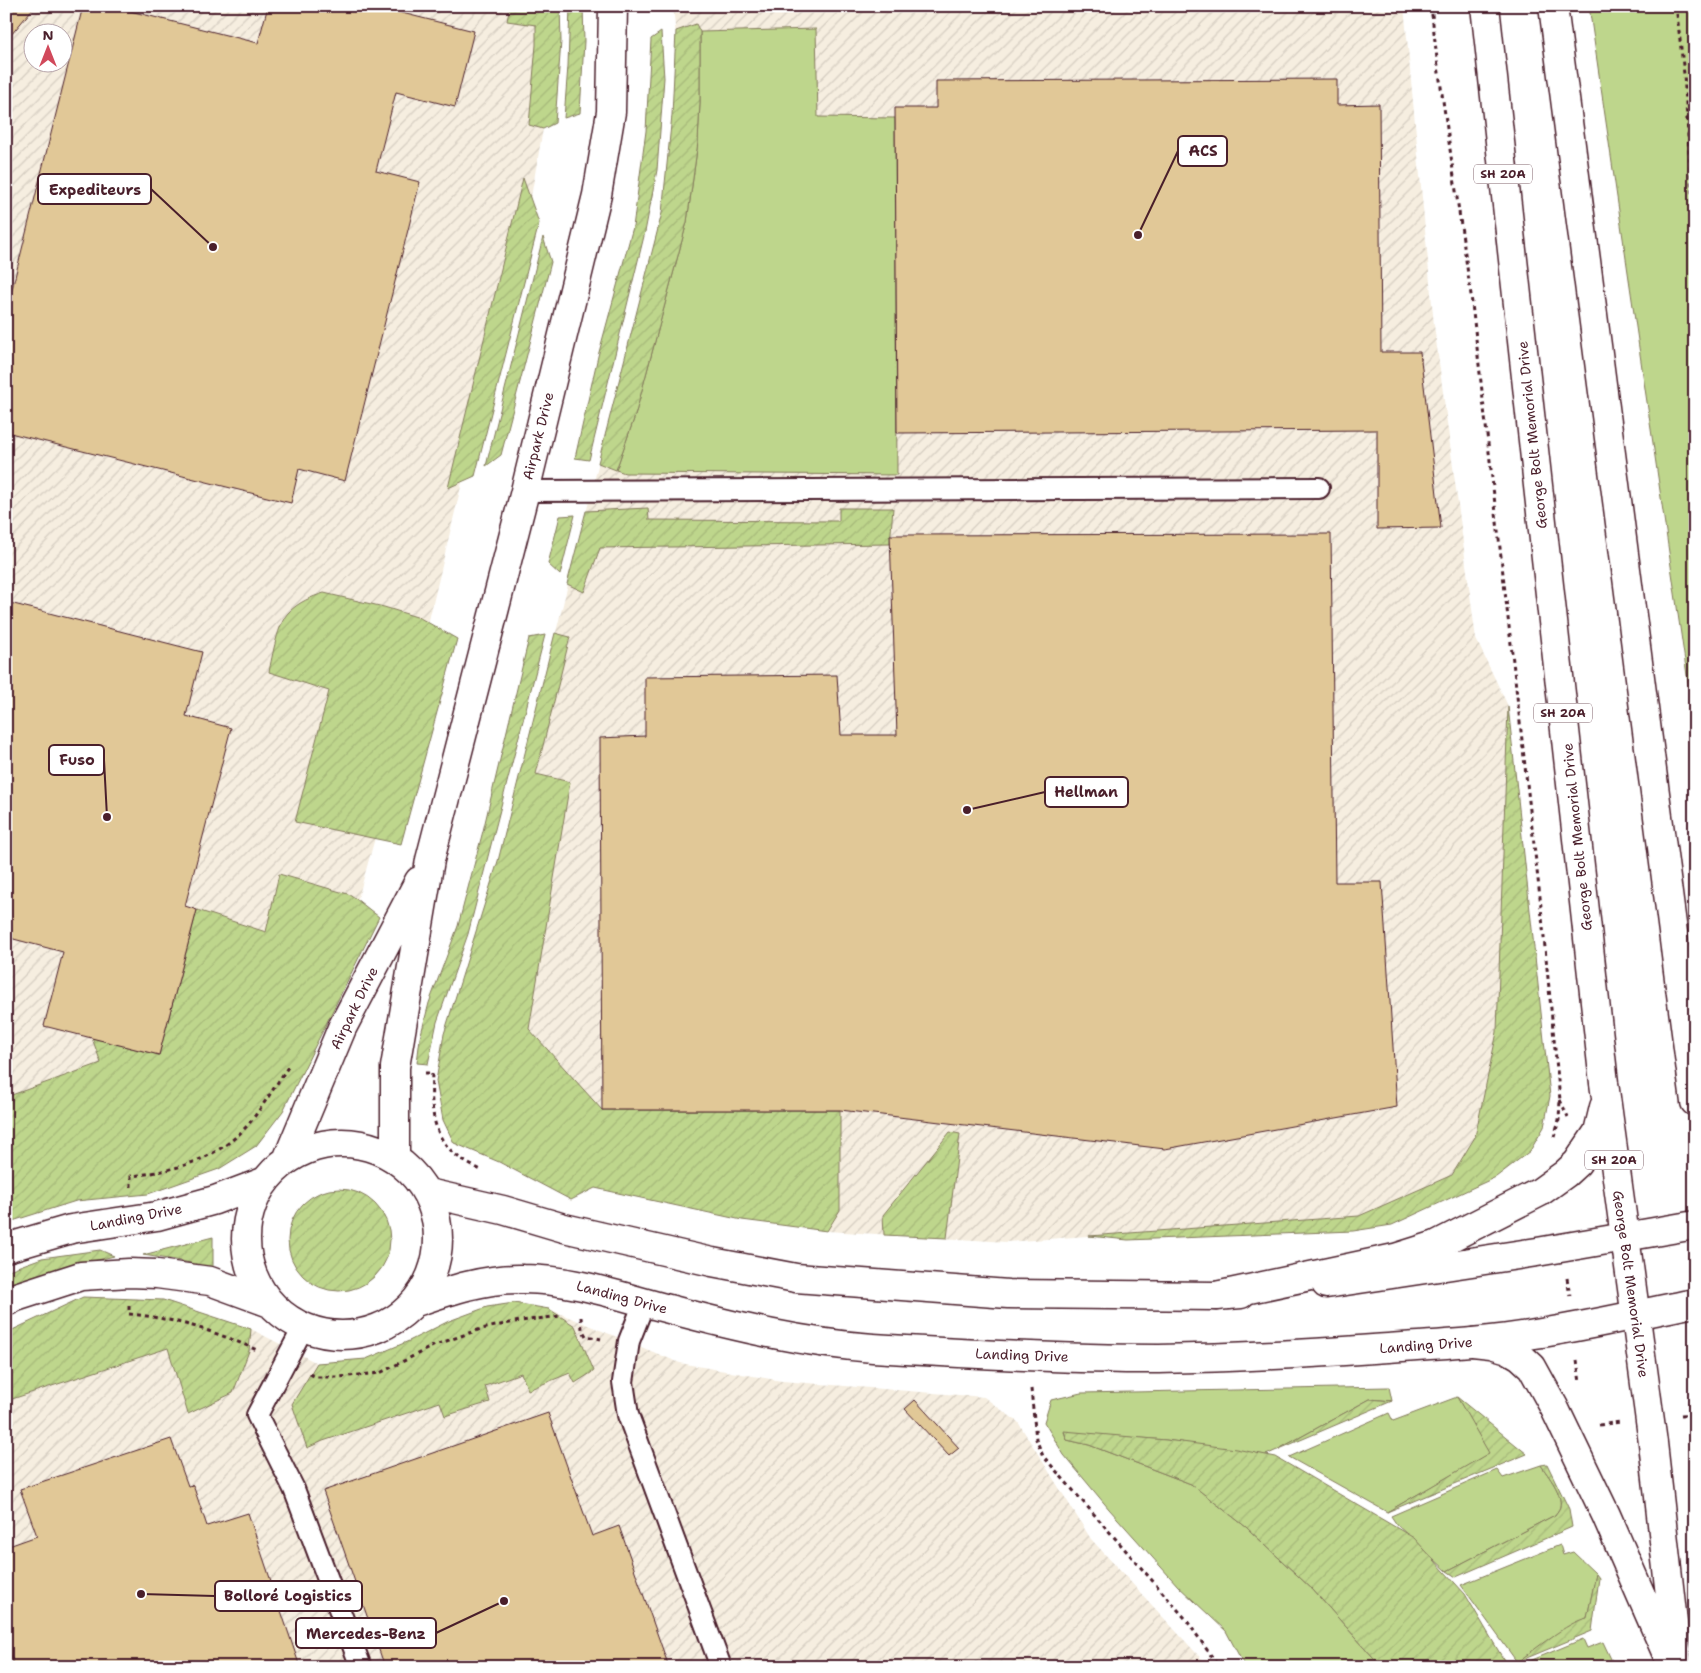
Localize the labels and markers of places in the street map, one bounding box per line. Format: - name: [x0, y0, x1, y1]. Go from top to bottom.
- callout: ACS: [1178, 136, 1227, 166]
- callout: Expediteurs: [38, 174, 151, 204]
- callout: Fuso: [49, 745, 104, 775]
- callout: Hellman: [1045, 777, 1128, 807]
- callout: Bolloré Logistics: [215, 1581, 362, 1611]
- callout: Mercedes-Benz: [296, 1618, 436, 1648]

